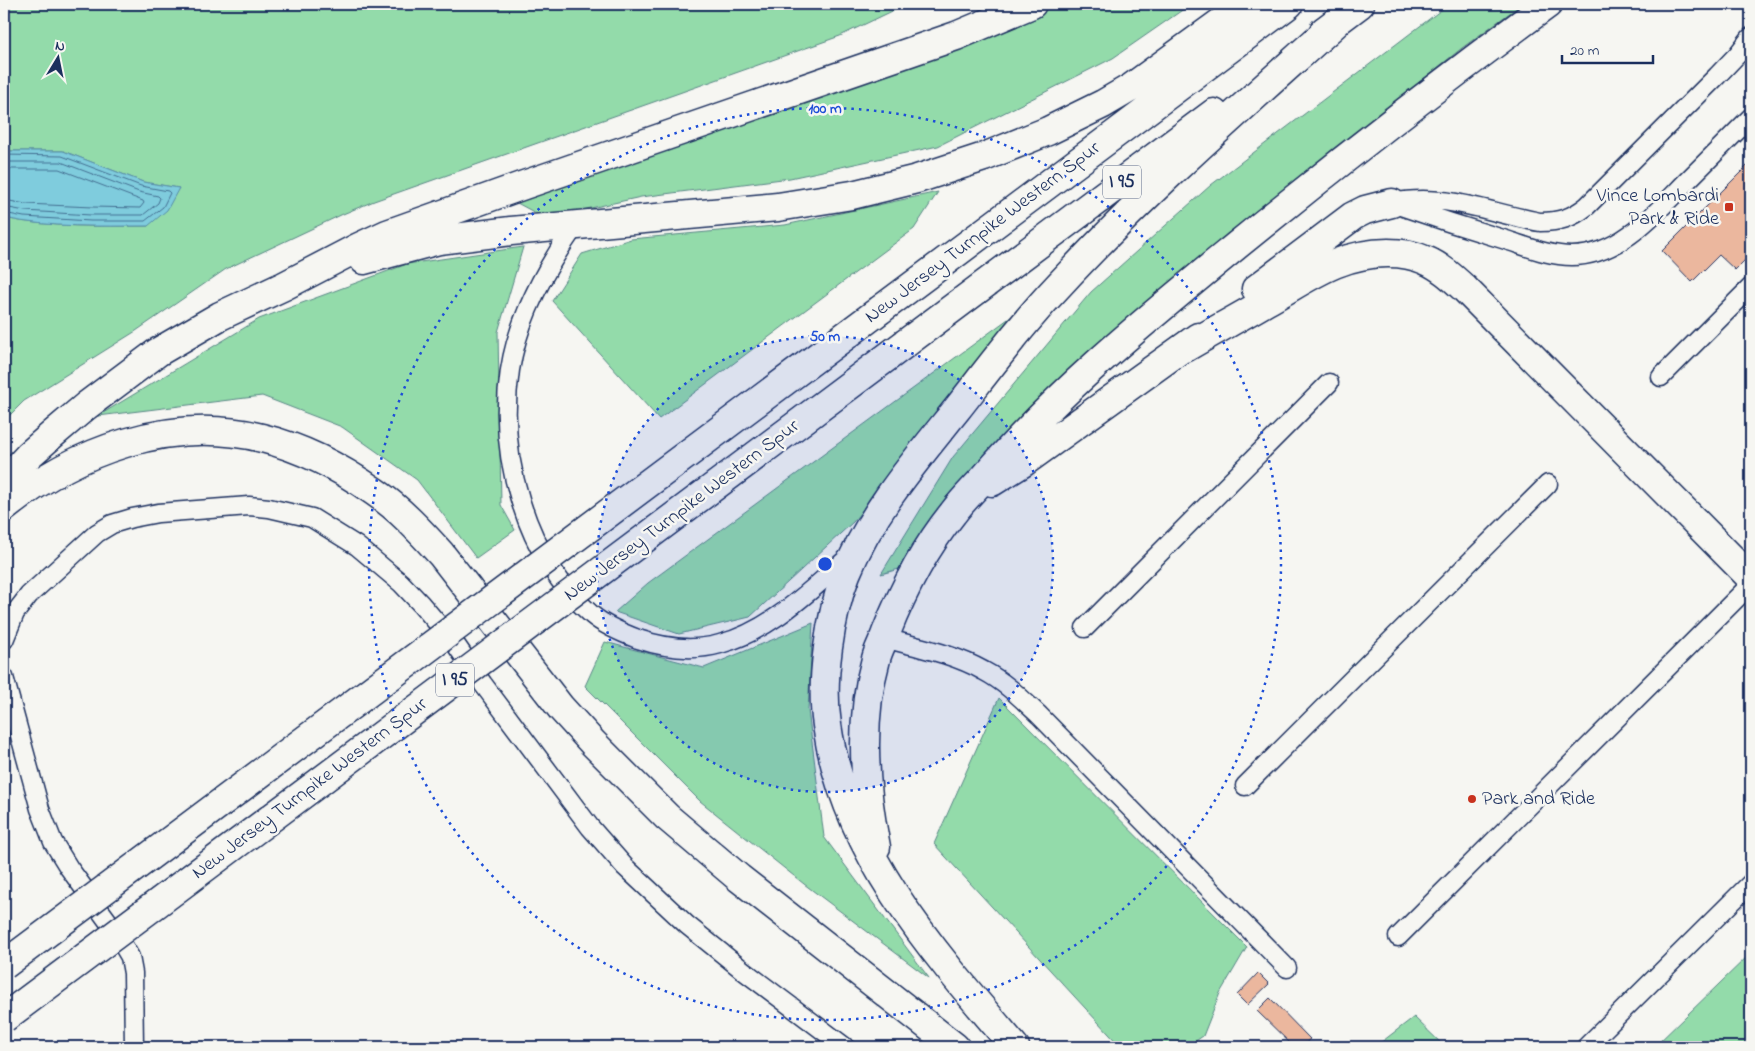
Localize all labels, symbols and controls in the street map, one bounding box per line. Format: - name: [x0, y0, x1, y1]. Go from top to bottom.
- north arrow: [32, 32, 82, 82]
- scale bar: [1562, 32, 1654, 64]
- text: N: [54, 36, 66, 58]
- text: 20 m: [1570, 40, 1600, 62]
- text: 100 m: [808, 98, 842, 120]
- street label: New Jersey Turnpike Western Spur: [859, 134, 1108, 331]
- road number: I 95: [1103, 166, 1141, 198]
- place label: Vince Lombardi Park & Ride: [1596, 182, 1719, 234]
- marker: Vince Lombardi Park & Ride: [1723, 201, 1735, 213]
- text: 50 m: [810, 326, 841, 348]
- street label: New Jersey Turnpike Western Spur: [558, 412, 807, 609]
- centre of rings: [816, 555, 834, 573]
- road number: I 95: [436, 664, 474, 696]
- street label: New Jersey Turnpike Western Spur: [186, 690, 435, 887]
- place label: Park and Ride: [1482, 785, 1595, 814]
- marker: Park and Ride: [1466, 793, 1478, 805]

